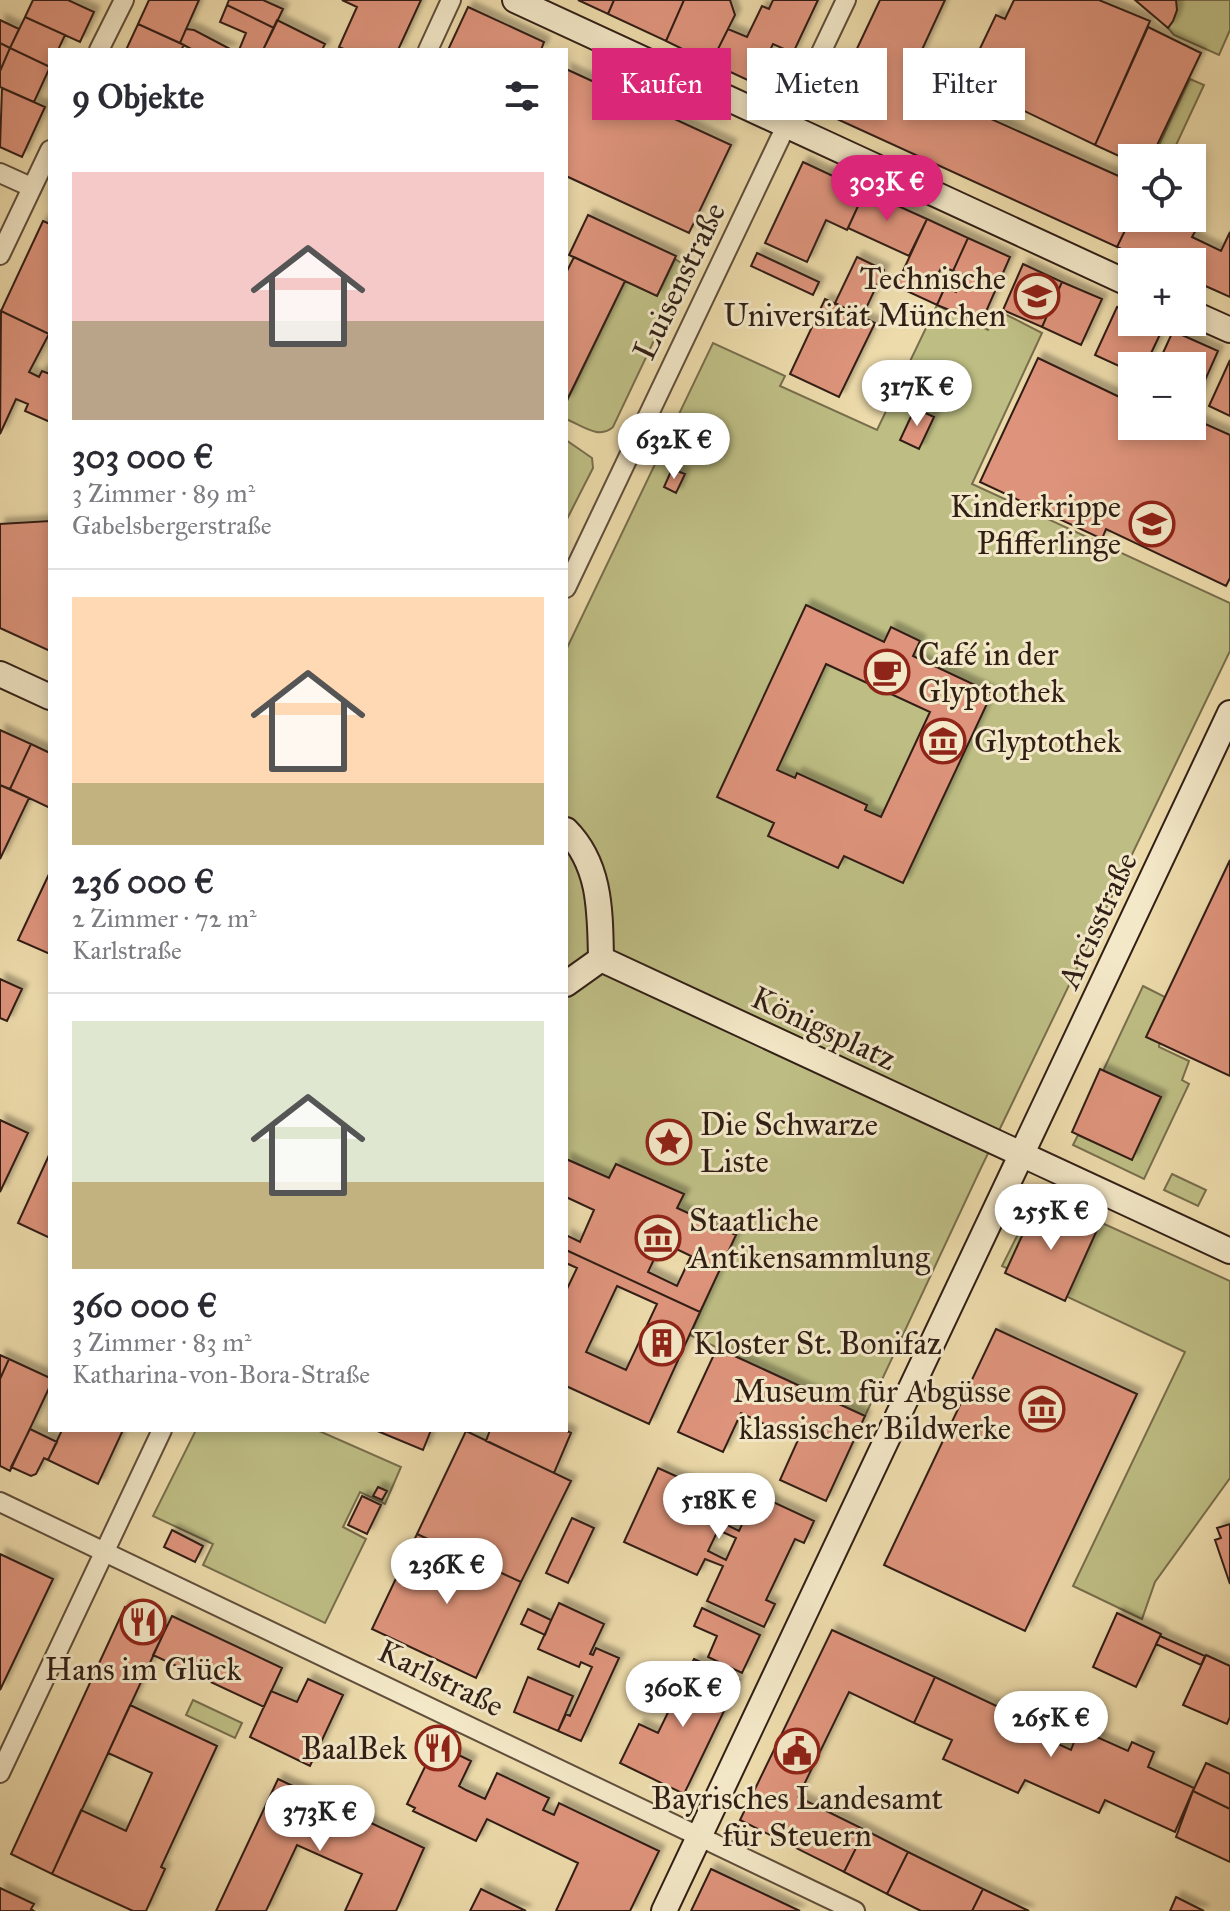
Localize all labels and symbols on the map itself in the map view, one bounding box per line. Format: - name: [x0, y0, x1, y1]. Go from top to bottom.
- pin: 303K €: [822, 155, 952, 223]
- street label: Luisenstraße: [625, 196, 734, 366]
- place label: Technische Universität München: [723, 259, 1006, 335]
- school or university icon: Technische Universität München: [1013, 272, 1061, 320]
- pin: 317K €: [852, 360, 982, 428]
- pin: 632K €: [609, 413, 739, 481]
- place label: Kinderkrippe Pfifferlinge: [950, 487, 1121, 563]
- school or university icon: Kinderkrippe Pfifferlinge: [1128, 500, 1176, 548]
- place label: Café in der Glyptothek: [918, 635, 1065, 711]
- cafe icon: Café in der Glyptothek: [863, 648, 911, 696]
- museum icon: Glyptothek: [919, 717, 967, 765]
- place label: Glyptothek: [974, 722, 1121, 761]
- street label: Arcisstraße: [1048, 846, 1146, 996]
- street label: Königsplatz: [745, 978, 903, 1079]
- place label: Die Schwarze Liste: [700, 1105, 878, 1181]
- place icon: Die Schwarze Liste: [645, 1118, 693, 1166]
- pin: 255K €: [986, 1184, 1116, 1252]
- place label: Staatliche Antikensammlung: [687, 1201, 931, 1277]
- museum icon: Staatliche Antikensammlung: [634, 1214, 682, 1262]
- building icon: Kloster St. Bonifaz: [638, 1319, 686, 1367]
- place label: Kloster St. Bonifaz: [693, 1324, 942, 1363]
- place label: Museum für Abgüsse klassischer Bildwerke: [733, 1372, 1011, 1448]
- museum icon: Museum für Abgüsse klassischer Bildwerke: [1018, 1385, 1066, 1433]
- pin: 518K €: [654, 1473, 784, 1541]
- pin: 236K €: [382, 1538, 512, 1606]
- restaurant icon: Hans im Glück: [119, 1598, 167, 1646]
- street label: Karlstraße: [372, 1631, 510, 1726]
- place label: Hans im Glück: [45, 1650, 242, 1689]
- pin: 360K €: [618, 1661, 748, 1729]
- pin: 265K €: [986, 1691, 1116, 1759]
- restaurant icon: BaalBek: [414, 1724, 462, 1772]
- public building icon: Bayrisches Landesamt für Steuern: [773, 1727, 821, 1775]
- place label: BaalBek: [301, 1729, 407, 1768]
- place label: Bayrisches Landesamt für Steuern: [651, 1779, 943, 1855]
- pin: 373K €: [255, 1785, 385, 1853]

